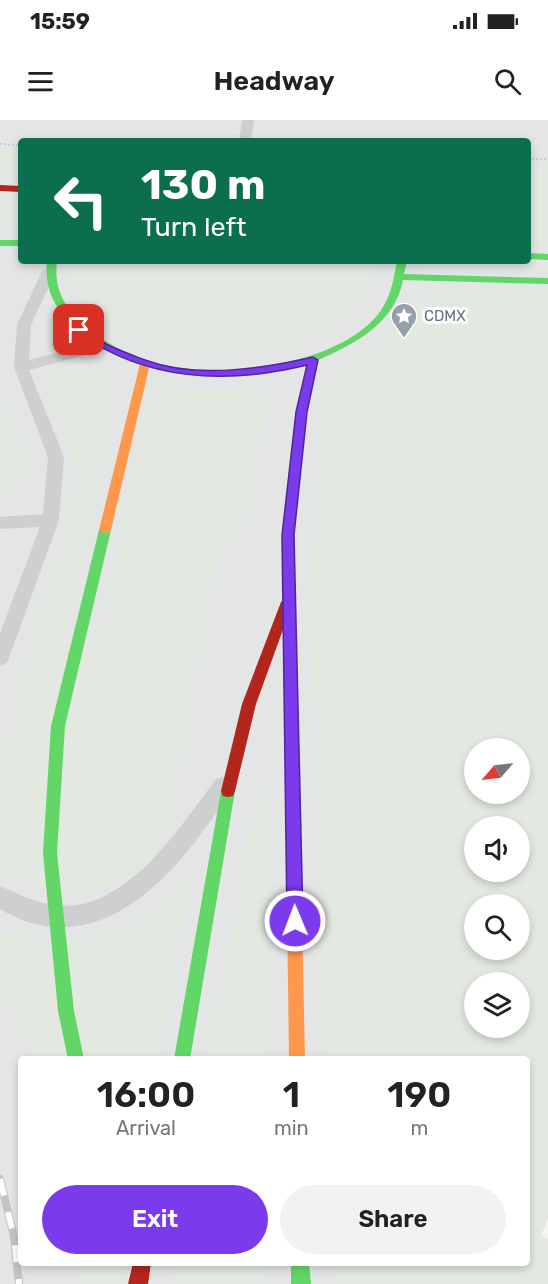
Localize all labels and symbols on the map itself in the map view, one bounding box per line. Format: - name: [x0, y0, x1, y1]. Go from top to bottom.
- place icon: CDMX: [389, 301, 419, 339]
- pin: [53, 304, 104, 355]
- place label: CDMX: [424, 307, 466, 325]
- north arrow: [464, 738, 530, 804]
- position arrow: [263, 889, 327, 953]

